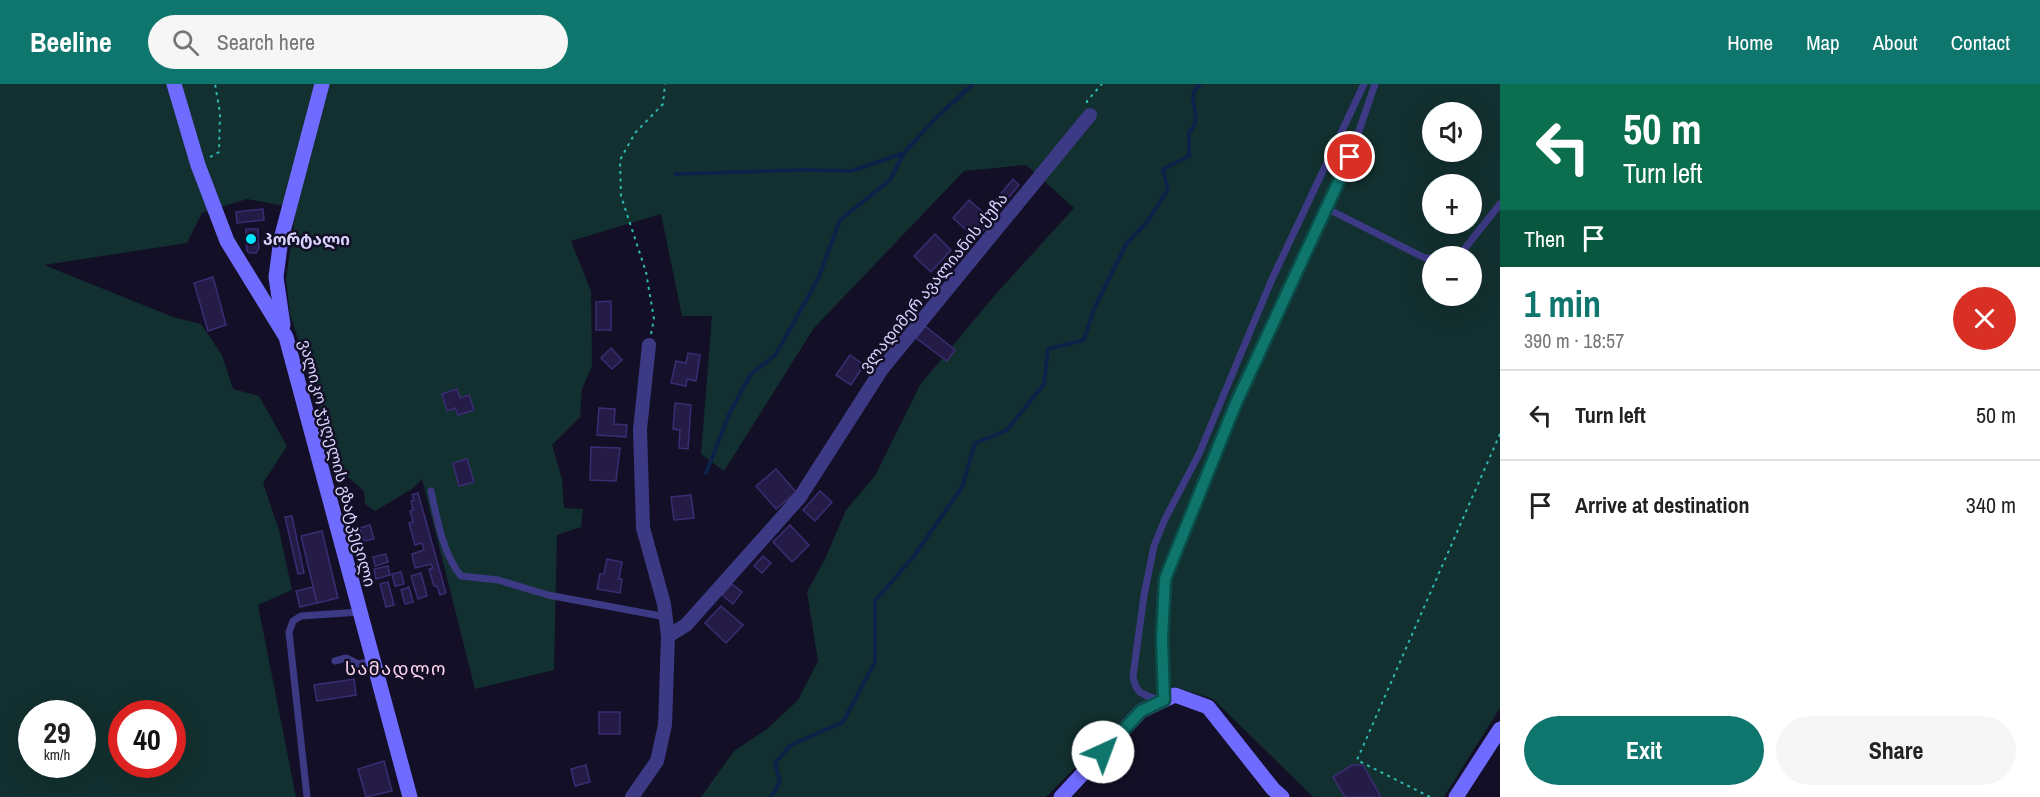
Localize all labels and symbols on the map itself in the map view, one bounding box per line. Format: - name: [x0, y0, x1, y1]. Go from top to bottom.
- pin: [1324, 131, 1375, 182]
- street label: ვლადიმერ ავალიანის ქუჩა: [854, 188, 1012, 376]
- place label: პორტალი: [263, 228, 350, 250]
- marker: პორტალი: [244, 232, 258, 246]
- street label: ვალიკო ჯუღელის გზატკეცილი: [294, 337, 382, 589]
- district label: სამადლო: [345, 656, 447, 681]
- speed limit sign: 40: [108, 700, 186, 778]
- position arrow: [1071, 720, 1135, 784]

